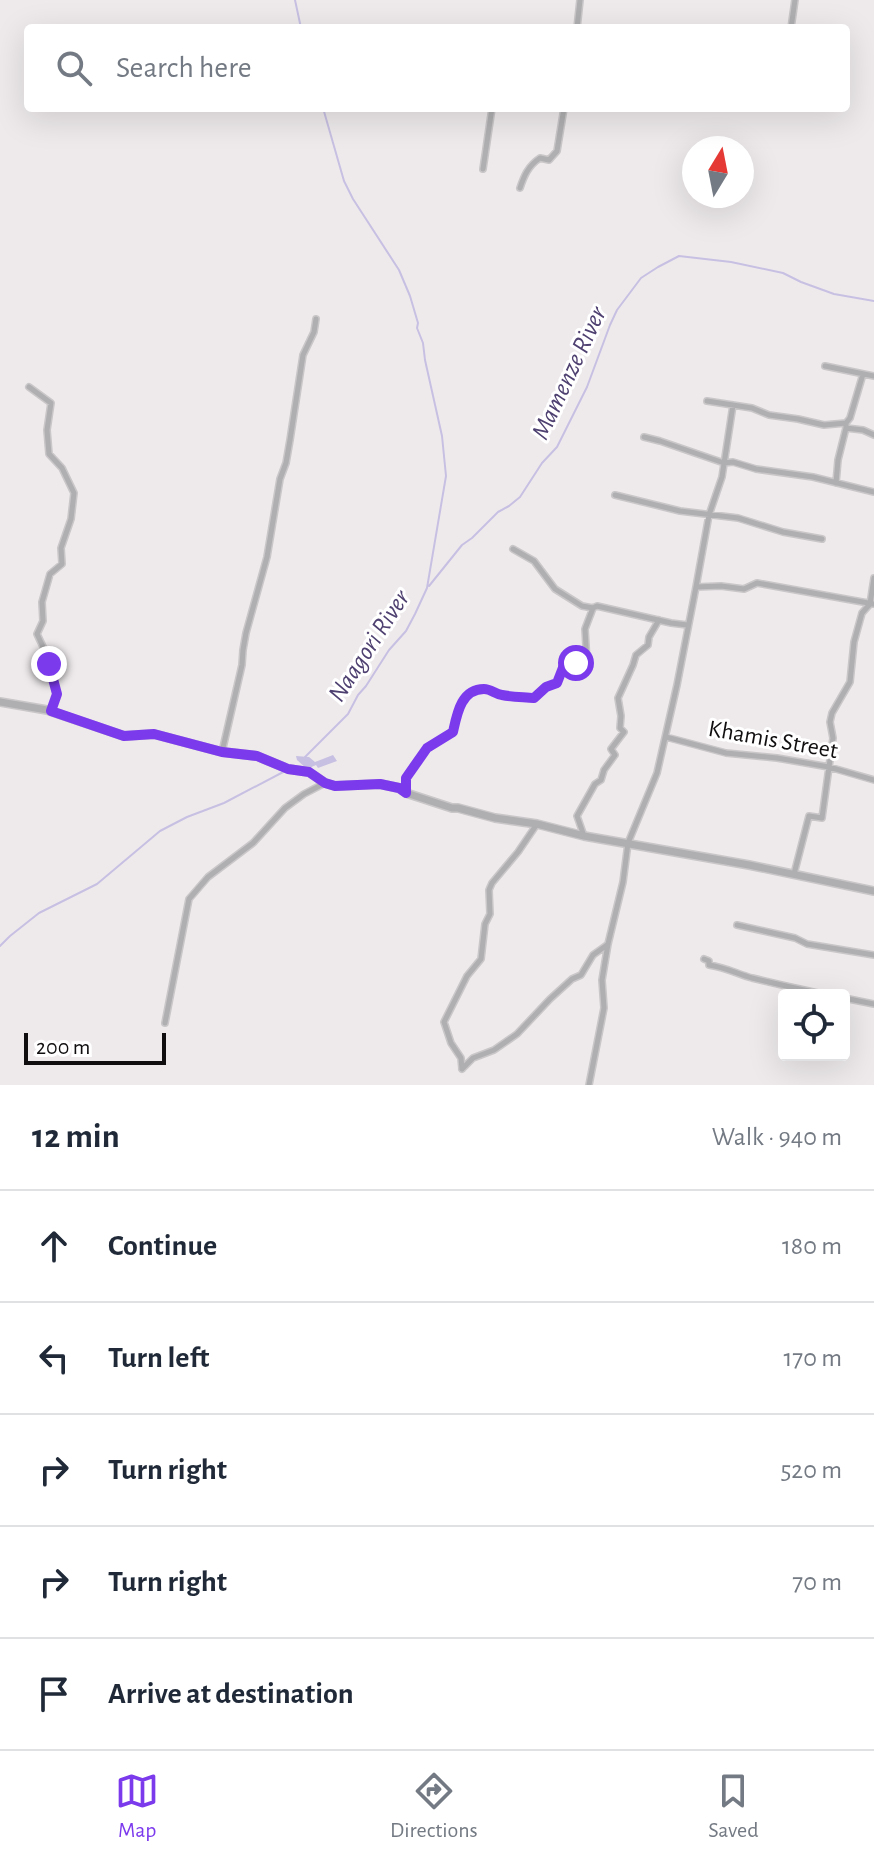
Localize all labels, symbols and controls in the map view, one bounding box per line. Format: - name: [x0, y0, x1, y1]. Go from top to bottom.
- search box: [24, 24, 850, 112]
- icon: search: [52, 46, 96, 90]
- text: Search here: [116, 53, 252, 83]
- north arrow: [682, 136, 754, 208]
- water label: Mamenze River: [527, 301, 612, 443]
- water label: Naagori River: [323, 584, 415, 706]
- route start: [558, 645, 594, 681]
- route end: [31, 646, 67, 682]
- street label: Khamis Street: [707, 717, 840, 763]
- map controls: [778, 989, 850, 1061]
- button: locate: [778, 989, 850, 1061]
- scale bar: [24, 1029, 166, 1065]
- text: 200 m: [36, 1036, 90, 1058]
- text: 12 min: [32, 1120, 120, 1154]
- text: Walk · 940 m: [712, 1124, 842, 1150]
- icon: ahead: [32, 1224, 76, 1268]
- text: Continue: [108, 1231, 217, 1261]
- text: 180 m: [782, 1233, 842, 1259]
- icon: left: [32, 1336, 76, 1380]
- text: Turn left: [108, 1343, 209, 1373]
- text: 170 m: [783, 1345, 842, 1371]
- icon: right: [32, 1448, 76, 1492]
- text: Turn right: [108, 1455, 227, 1485]
- text: 520 m: [780, 1457, 842, 1483]
- icon: right: [32, 1560, 76, 1604]
- text: Turn right: [108, 1567, 227, 1597]
- text: 70 m: [792, 1569, 842, 1595]
- icon: arrive: [32, 1672, 76, 1716]
- text: Arrive at destination: [108, 1679, 354, 1709]
- tab: Map: [115, 1769, 159, 1843]
- tab: Directions: [390, 1769, 478, 1843]
- tab: Saved: [708, 1769, 759, 1843]

